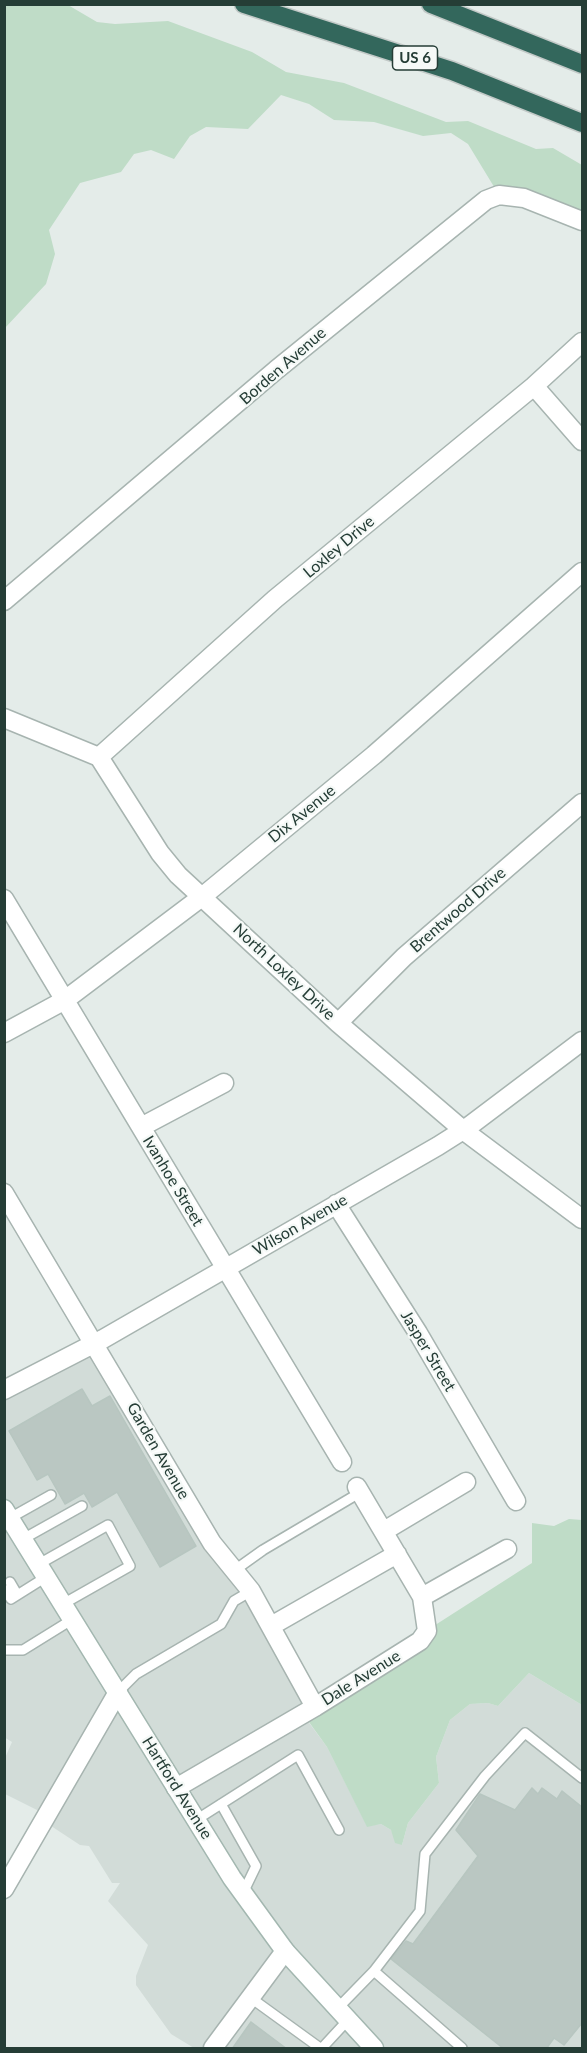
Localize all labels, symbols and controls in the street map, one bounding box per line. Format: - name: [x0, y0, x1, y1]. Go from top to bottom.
- road number: US 6: [392, 46, 438, 70]
- street label: Borden Avenue: [236, 323, 330, 409]
- street label: Loxley Drive: [300, 512, 378, 582]
- street label: Dix Avenue: [265, 781, 339, 847]
- street label: Brentwood Drive: [406, 863, 510, 957]
- street label: North Loxley Drive: [229, 920, 339, 1024]
- street label: Ivanhoe Street: [139, 1132, 207, 1230]
- street label: Wilson Avenue: [249, 1190, 351, 1260]
- street label: Jasper Street: [396, 1307, 460, 1395]
- street label: Garden Avenue: [123, 1399, 193, 1503]
- street label: Dale Avenue: [318, 1646, 404, 1710]
- street label: Hartford Avenue: [138, 1733, 216, 1843]

